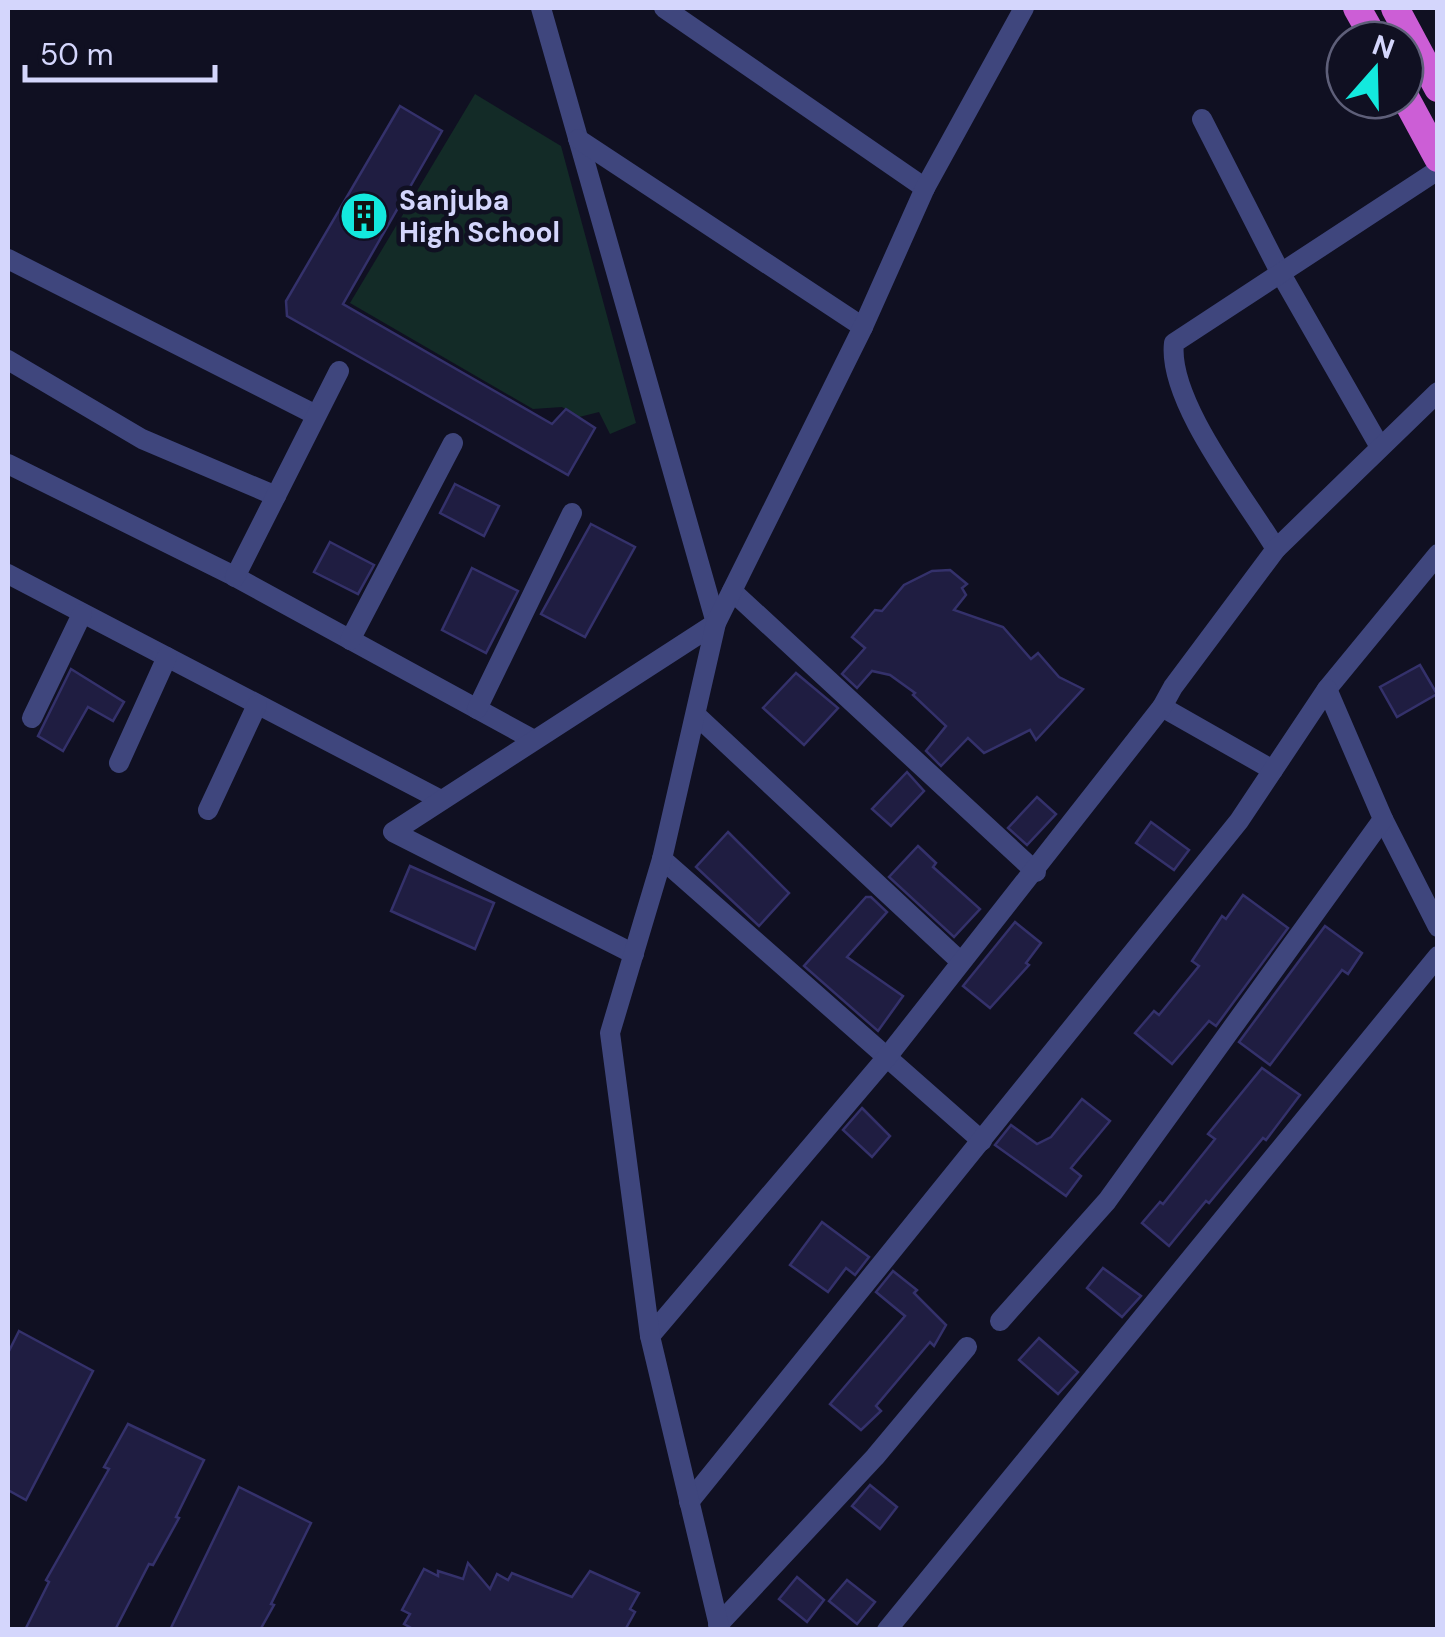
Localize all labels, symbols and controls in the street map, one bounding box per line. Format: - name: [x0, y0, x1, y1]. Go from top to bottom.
- scale bar: [25, 20, 215, 82]
- north arrow: [1325, 20, 1425, 120]
- text: N: [1367, 26, 1399, 68]
- text: 50 m: [40, 35, 114, 74]
- place label: Sanjuba High School: [399, 182, 560, 251]
- building icon: Sanjuba High School: [338, 190, 390, 242]

